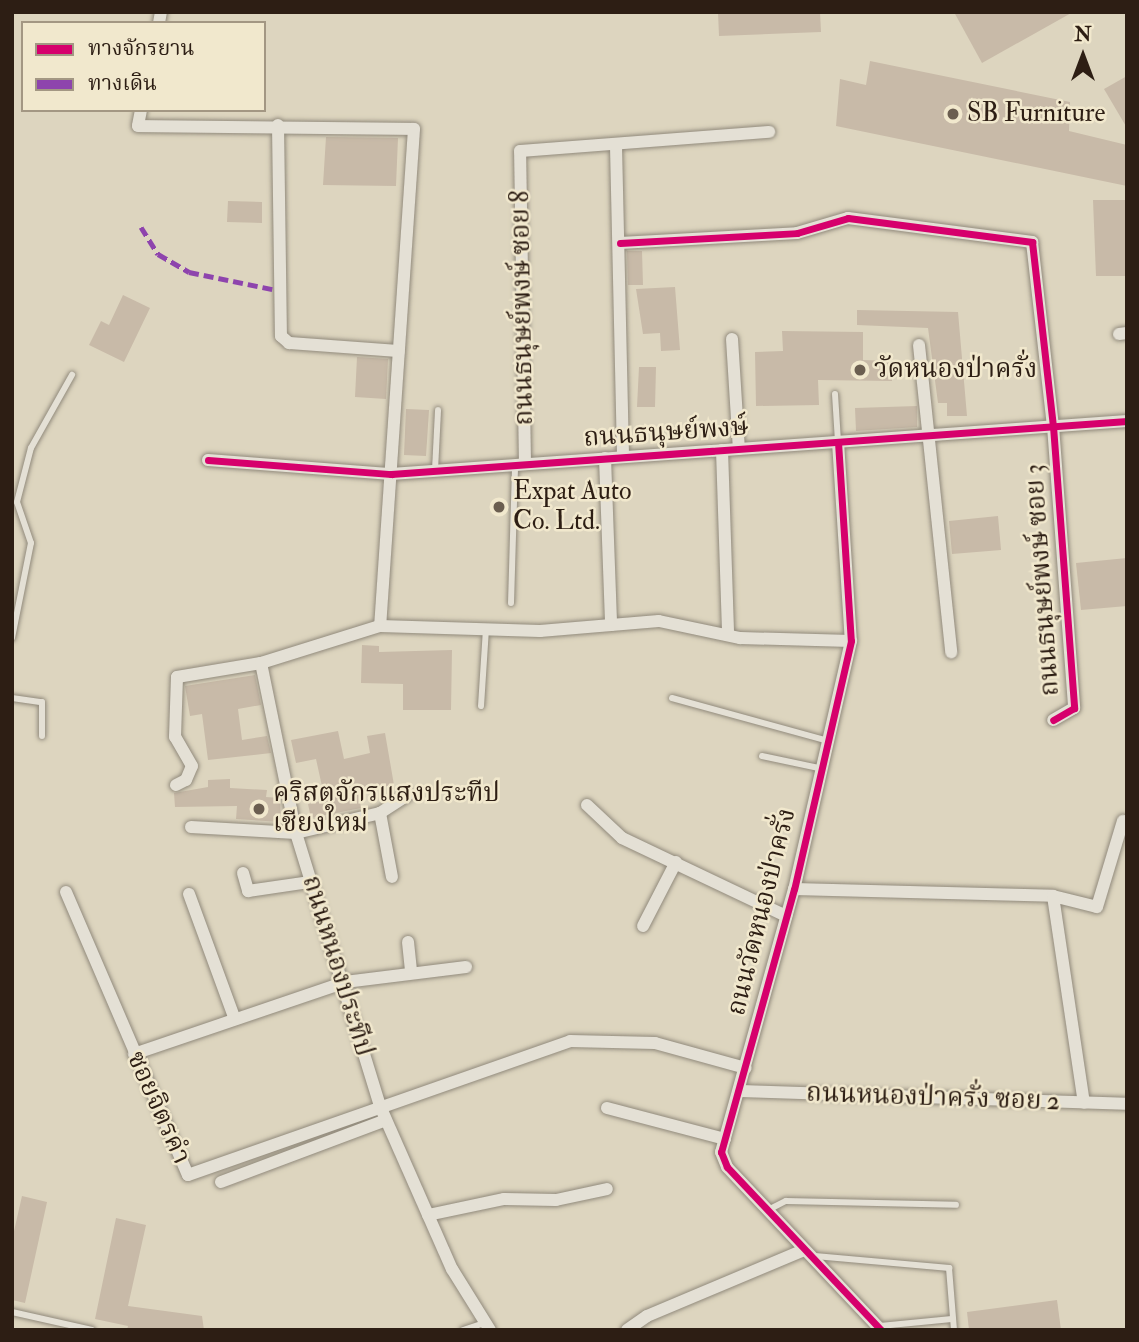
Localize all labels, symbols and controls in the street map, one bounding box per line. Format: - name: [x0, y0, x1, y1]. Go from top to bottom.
- legend: [21, 21, 266, 112]
- north arrow: [1048, 21, 1118, 91]
- text: N: [1074, 23, 1092, 47]
- text: ทางจักรยาน: [88, 35, 194, 62]
- text: ทางเดิน: [88, 70, 157, 97]
- place label: SB Furniture: [967, 98, 1105, 130]
- marker: SB Furniture: [945, 106, 961, 122]
- street label: ถนนธนุษย์พงษ์ ซอย 8: [505, 190, 541, 426]
- place label: วัดหนองป่าครั่ง: [874, 354, 1037, 386]
- marker: วัดหนองป่าครั่ง: [852, 362, 868, 378]
- street label: ถนนธนุษย์พงษ์: [582, 412, 750, 454]
- street label: ถนนธนุษย์พงษ์ ซอย 3: [1019, 463, 1067, 697]
- place label: Expat Auto Co. Ltd.: [513, 476, 632, 538]
- marker: Expat Auto Co. Ltd.: [491, 499, 507, 515]
- place label: คริสตจักรแสงประทีป เชียงใหม่: [273, 778, 500, 840]
- marker: คริสตจักรแสงประทีป เชียงใหม่: [251, 801, 267, 817]
- street label: ถนนวัดหนองป่าครั่ง: [721, 805, 803, 1019]
- street label: ถนนหนองประทีป: [295, 872, 379, 1060]
- street label: ซอยจิตรคำ: [119, 1047, 197, 1169]
- street label: ถนนหนองป่าครั่ง ซอย 2: [806, 1078, 1060, 1118]

